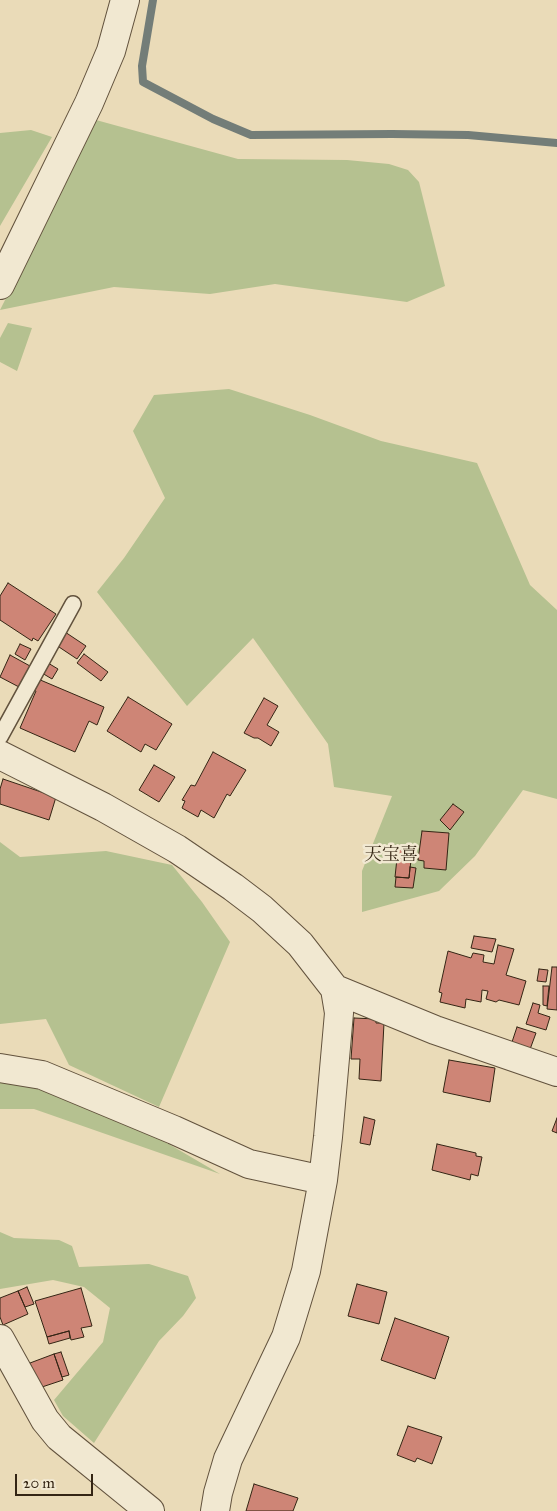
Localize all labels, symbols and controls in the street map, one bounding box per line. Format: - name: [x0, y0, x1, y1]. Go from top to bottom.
- district label: 天宝喜: [364, 845, 418, 867]
- scale bar: [18, 1464, 95, 1496]
- text: 20 m: [23, 1474, 55, 1492]

